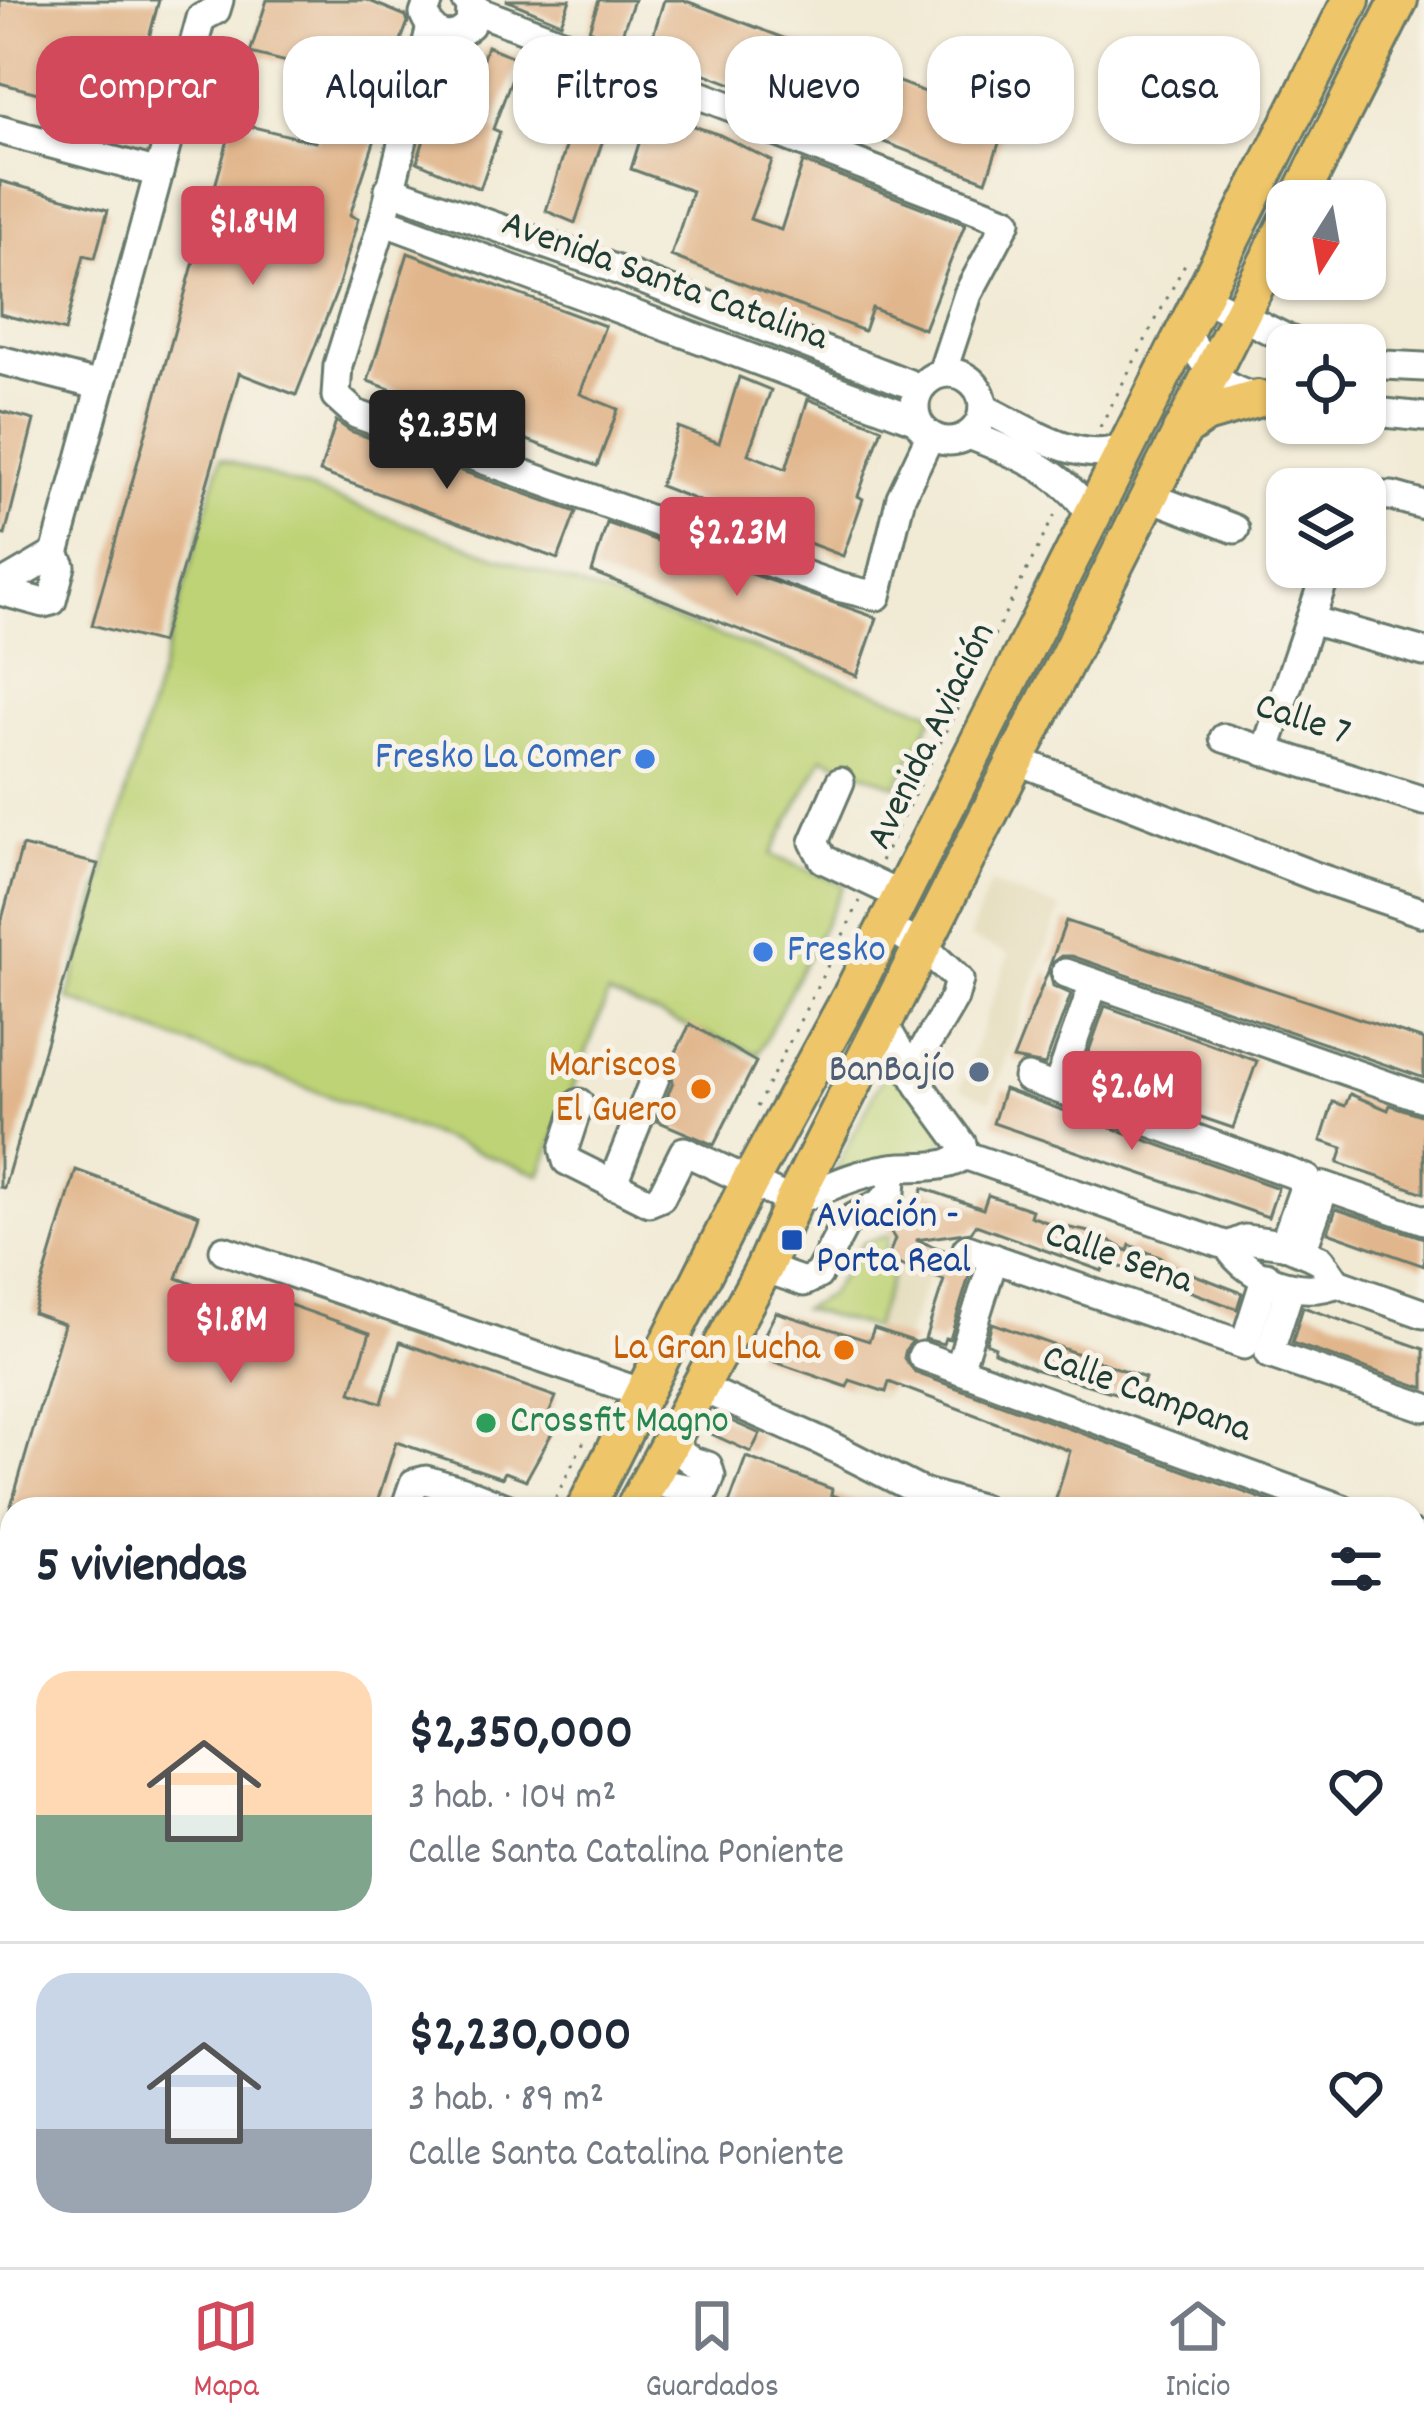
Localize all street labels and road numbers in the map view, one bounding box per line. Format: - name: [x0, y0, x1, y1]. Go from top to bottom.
- street label: Avenida Santa Catalina: [493, 198, 835, 368]
- street label: Avenida Aviación: [854, 614, 1012, 860]
- street label: Calle 7: [1247, 681, 1357, 763]
- street label: Calle Sena: [1037, 1209, 1200, 1311]
- street label: Calle Campana: [1034, 1333, 1259, 1460]

